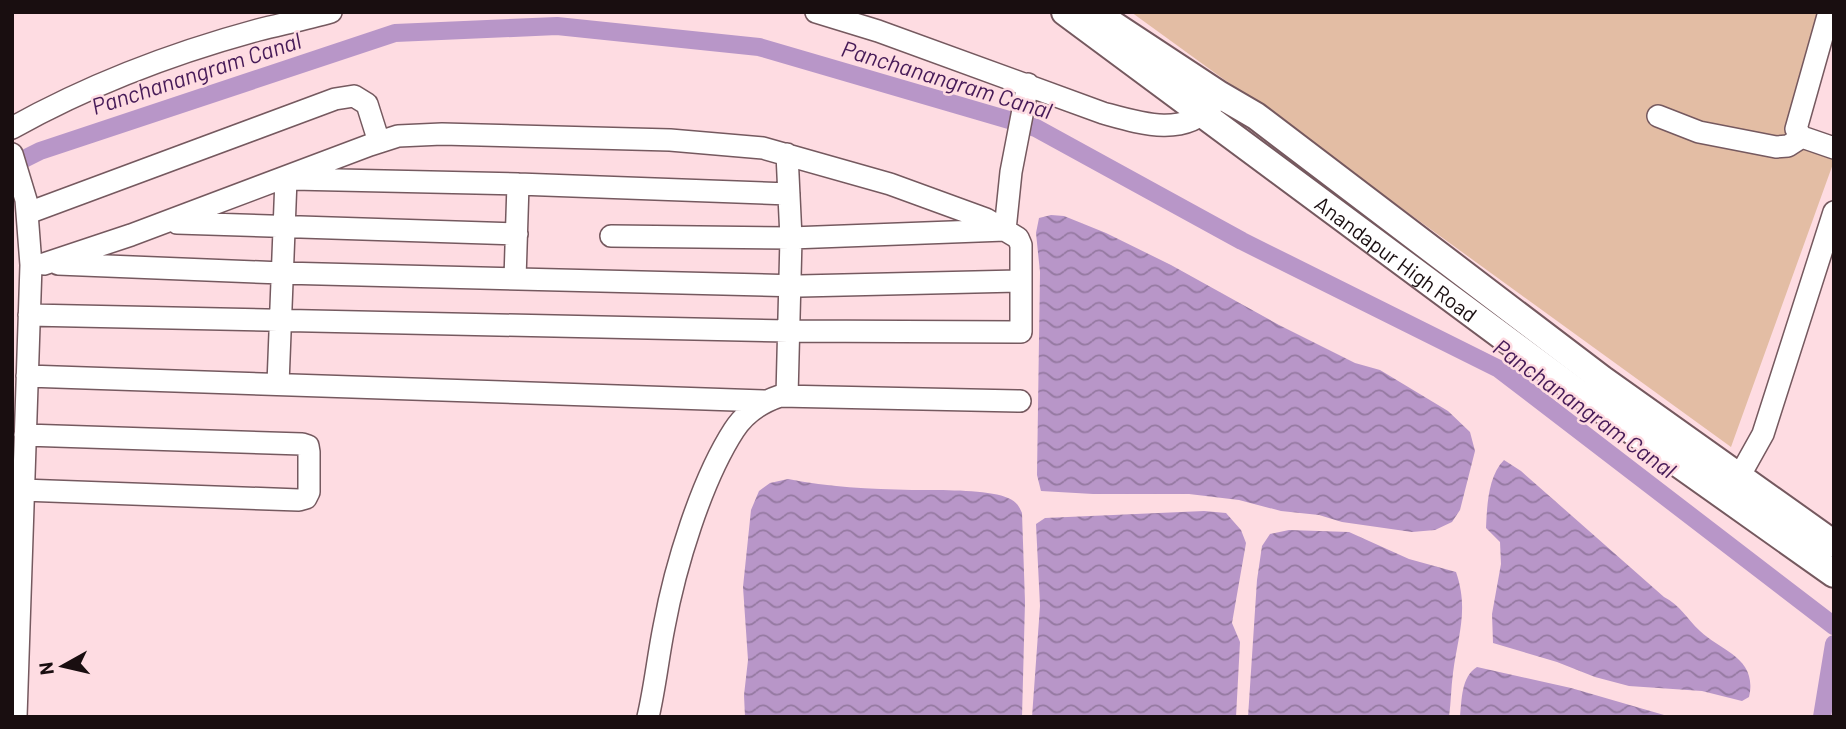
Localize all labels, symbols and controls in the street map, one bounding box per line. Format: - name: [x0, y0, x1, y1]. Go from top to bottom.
- water label: Panchanangram Canal: [88, 26, 304, 120]
- water label: Panchanangram Canal: [838, 34, 1056, 124]
- street label: Anandapur High Road: [1311, 190, 1483, 326]
- water label: Panchanangram Canal: [1488, 332, 1682, 484]
- north arrow: [28, 631, 98, 701]
- text: N: [33, 661, 58, 676]

